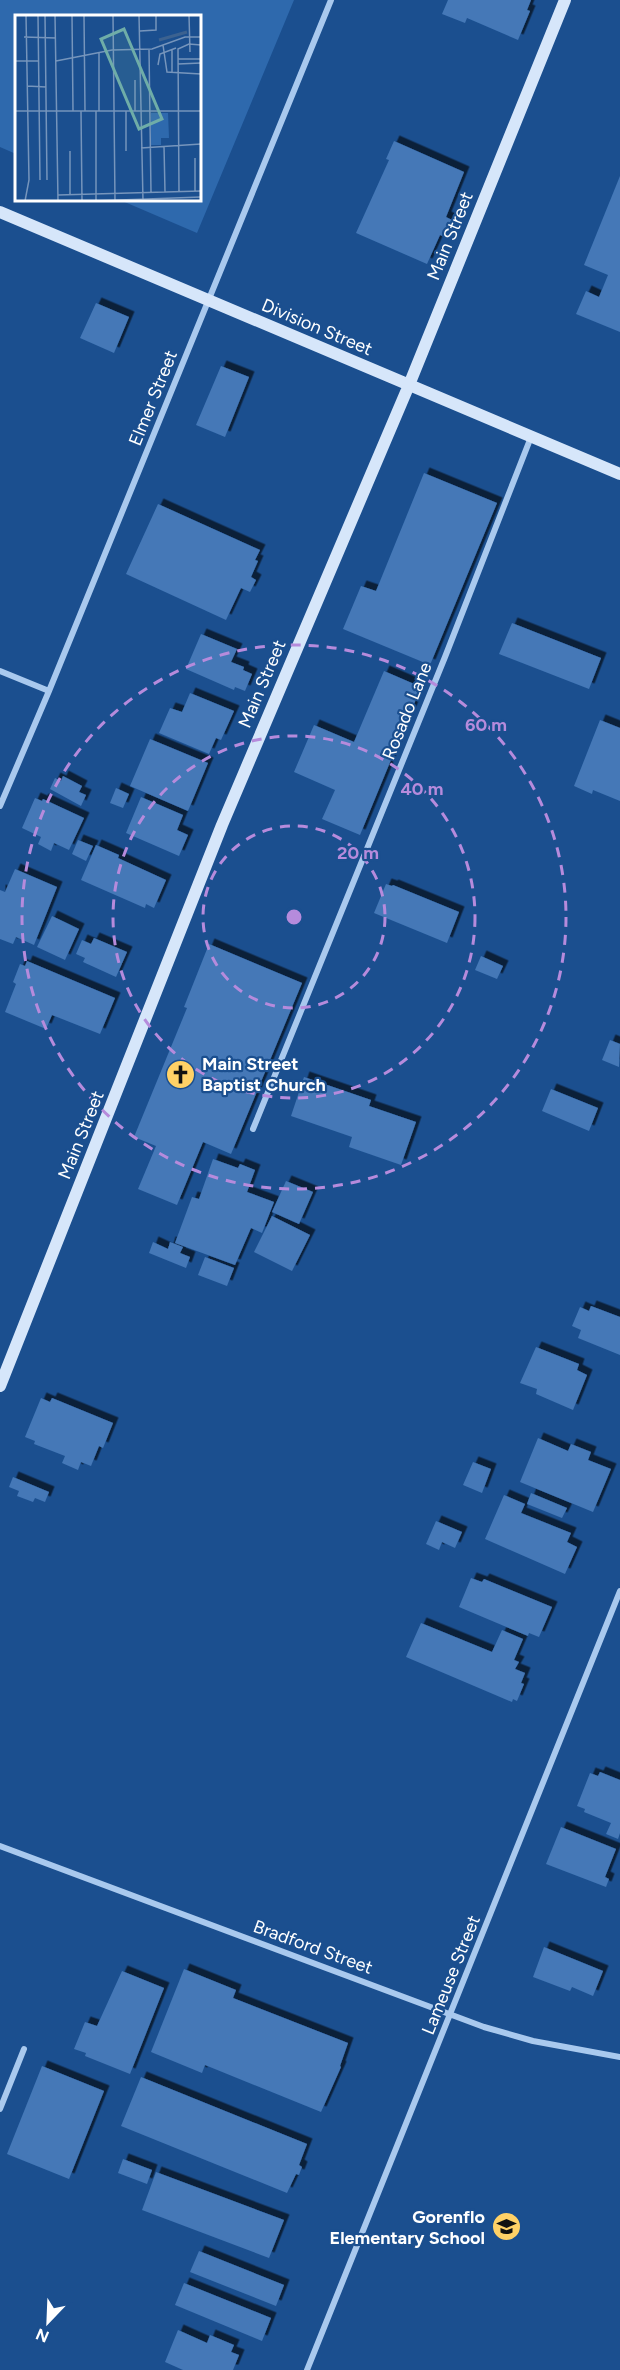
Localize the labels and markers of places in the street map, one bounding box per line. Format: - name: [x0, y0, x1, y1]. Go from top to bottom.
- centre of rings: [284, 907, 304, 927]
- place label: Main Street Baptist Church: [202, 1053, 326, 1096]
- church icon: Main Street Baptist Church: [165, 1058, 197, 1090]
- place label: Gorenflo Elementary School: [330, 2206, 485, 2249]
- school or university icon: Gorenflo Elementary School: [490, 2211, 522, 2243]

